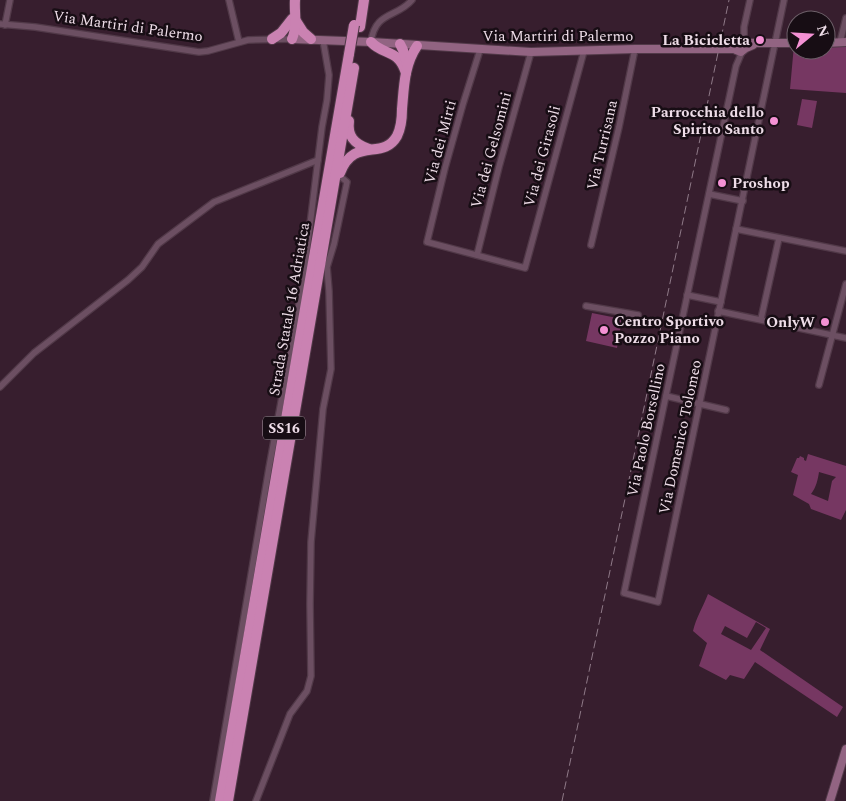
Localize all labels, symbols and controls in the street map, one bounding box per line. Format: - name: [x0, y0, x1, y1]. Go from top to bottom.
- street label: Via Martiri di Palermo: [52, 5, 204, 48]
- north arrow: [786, 10, 836, 60]
- text: N: [811, 22, 835, 40]
- street label: Via Martiri di Palermo: [483, 25, 633, 48]
- place label: La Bicicletta: [662, 29, 750, 52]
- marker: La Bicicletta: [754, 34, 766, 46]
- street label: Via dei Gelsomini: [465, 89, 518, 211]
- street label: Via Turrisana: [581, 97, 624, 192]
- street label: Via dei Mirti: [418, 98, 463, 187]
- place label: Parrocchia dello Spirito Santo: [651, 101, 764, 141]
- street label: Via dei Girasoli: [518, 103, 567, 209]
- marker: Parrocchia dello Spirito Santo: [768, 115, 780, 127]
- place label: Proshop: [732, 172, 790, 195]
- marker: Proshop: [716, 177, 728, 189]
- street label: Strada Statale 16 Adriatica: [263, 220, 316, 398]
- place label: Centro Sportivo Pozzo Piano: [614, 310, 724, 350]
- place label: OnlyW: [766, 311, 815, 334]
- marker: OnlyW: [819, 316, 831, 328]
- marker: Centro Sportivo Pozzo Piano: [598, 324, 610, 336]
- street label: Via Domenico Tolomeo: [653, 358, 708, 516]
- street label: Via Paolo Borsellino: [621, 361, 672, 499]
- road number: SS16: [263, 416, 305, 439]

